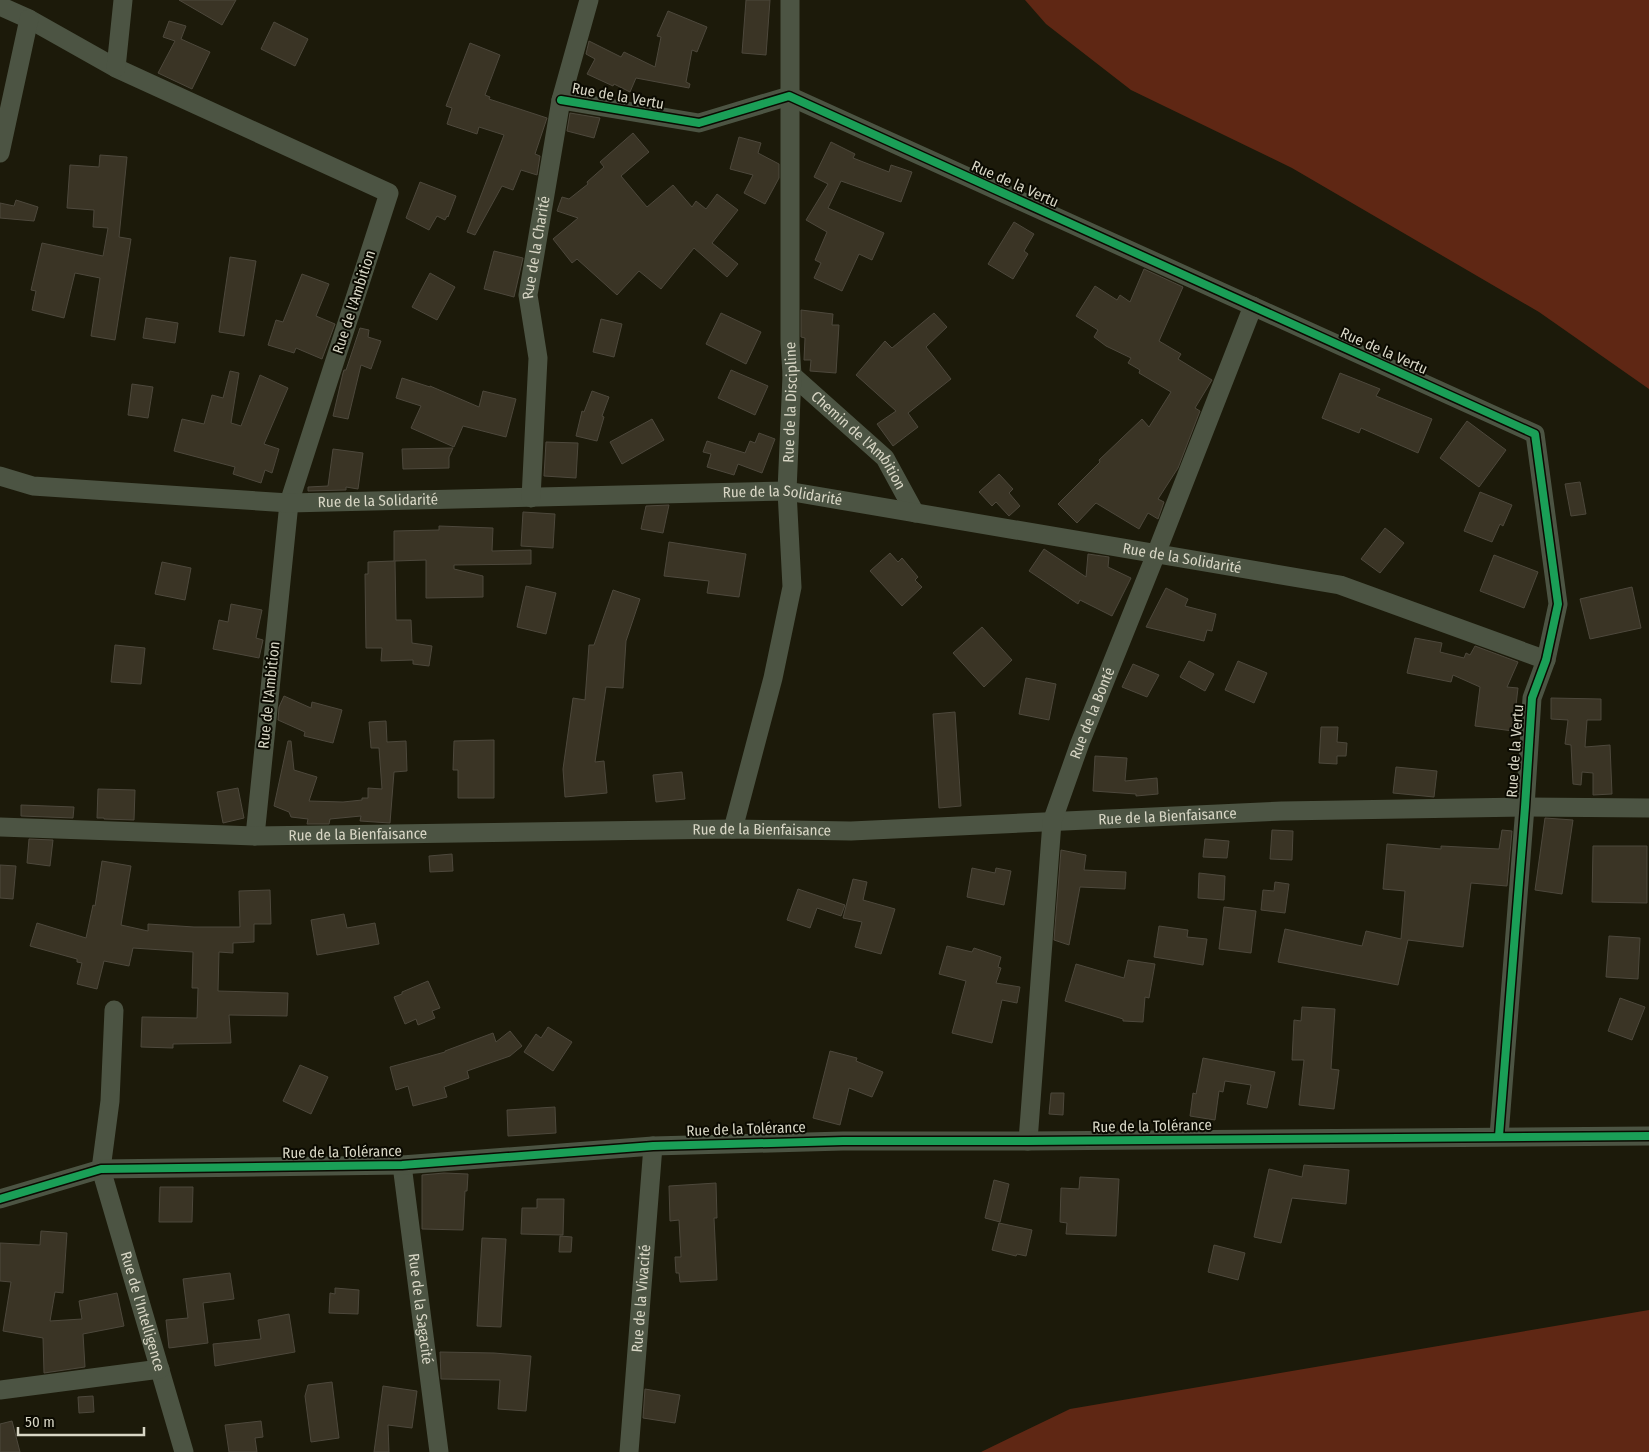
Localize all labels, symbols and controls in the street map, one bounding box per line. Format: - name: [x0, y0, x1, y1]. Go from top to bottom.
- street label: Rue de la Vertu: [570, 79, 666, 113]
- street label: Rue de la Vertu: [969, 157, 1061, 211]
- street label: Rue de la Charité: [519, 195, 554, 301]
- street label: Rue de l'Ambition: [329, 248, 379, 356]
- street label: Rue de la Vertu: [1338, 324, 1430, 378]
- street label: Rue de la Discipline: [779, 341, 801, 463]
- street label: Chemin de l'Ambition: [807, 387, 909, 493]
- street label: Rue de la Solidarité: [722, 482, 844, 509]
- street label: Rue de la Solidarité: [318, 490, 438, 511]
- street label: Rue de la Solidarité: [1121, 539, 1243, 577]
- street label: Rue de l'Ambition: [254, 640, 284, 750]
- street label: Rue de la Bonté: [1066, 665, 1118, 761]
- street label: Rue de la Vertu: [1503, 704, 1527, 798]
- street label: Rue de la Bienfaisance: [1098, 804, 1237, 829]
- street label: Rue de la Bienfaisance: [692, 820, 831, 840]
- street label: Rue de la Bienfaisance: [288, 824, 427, 845]
- street label: Rue de la Tolérance: [1092, 1116, 1212, 1136]
- street label: Rue de la Tolérance: [686, 1118, 806, 1140]
- street label: Rue de la Tolérance: [282, 1142, 402, 1162]
- street label: Rue de la Vivacité: [628, 1244, 654, 1353]
- street label: Rue de l'Intelligence: [117, 1249, 169, 1373]
- street label: Rue de la Sagacité: [404, 1252, 437, 1365]
- scale bar: [18, 1404, 144, 1436]
- text: 50 m: [25, 1413, 55, 1431]

